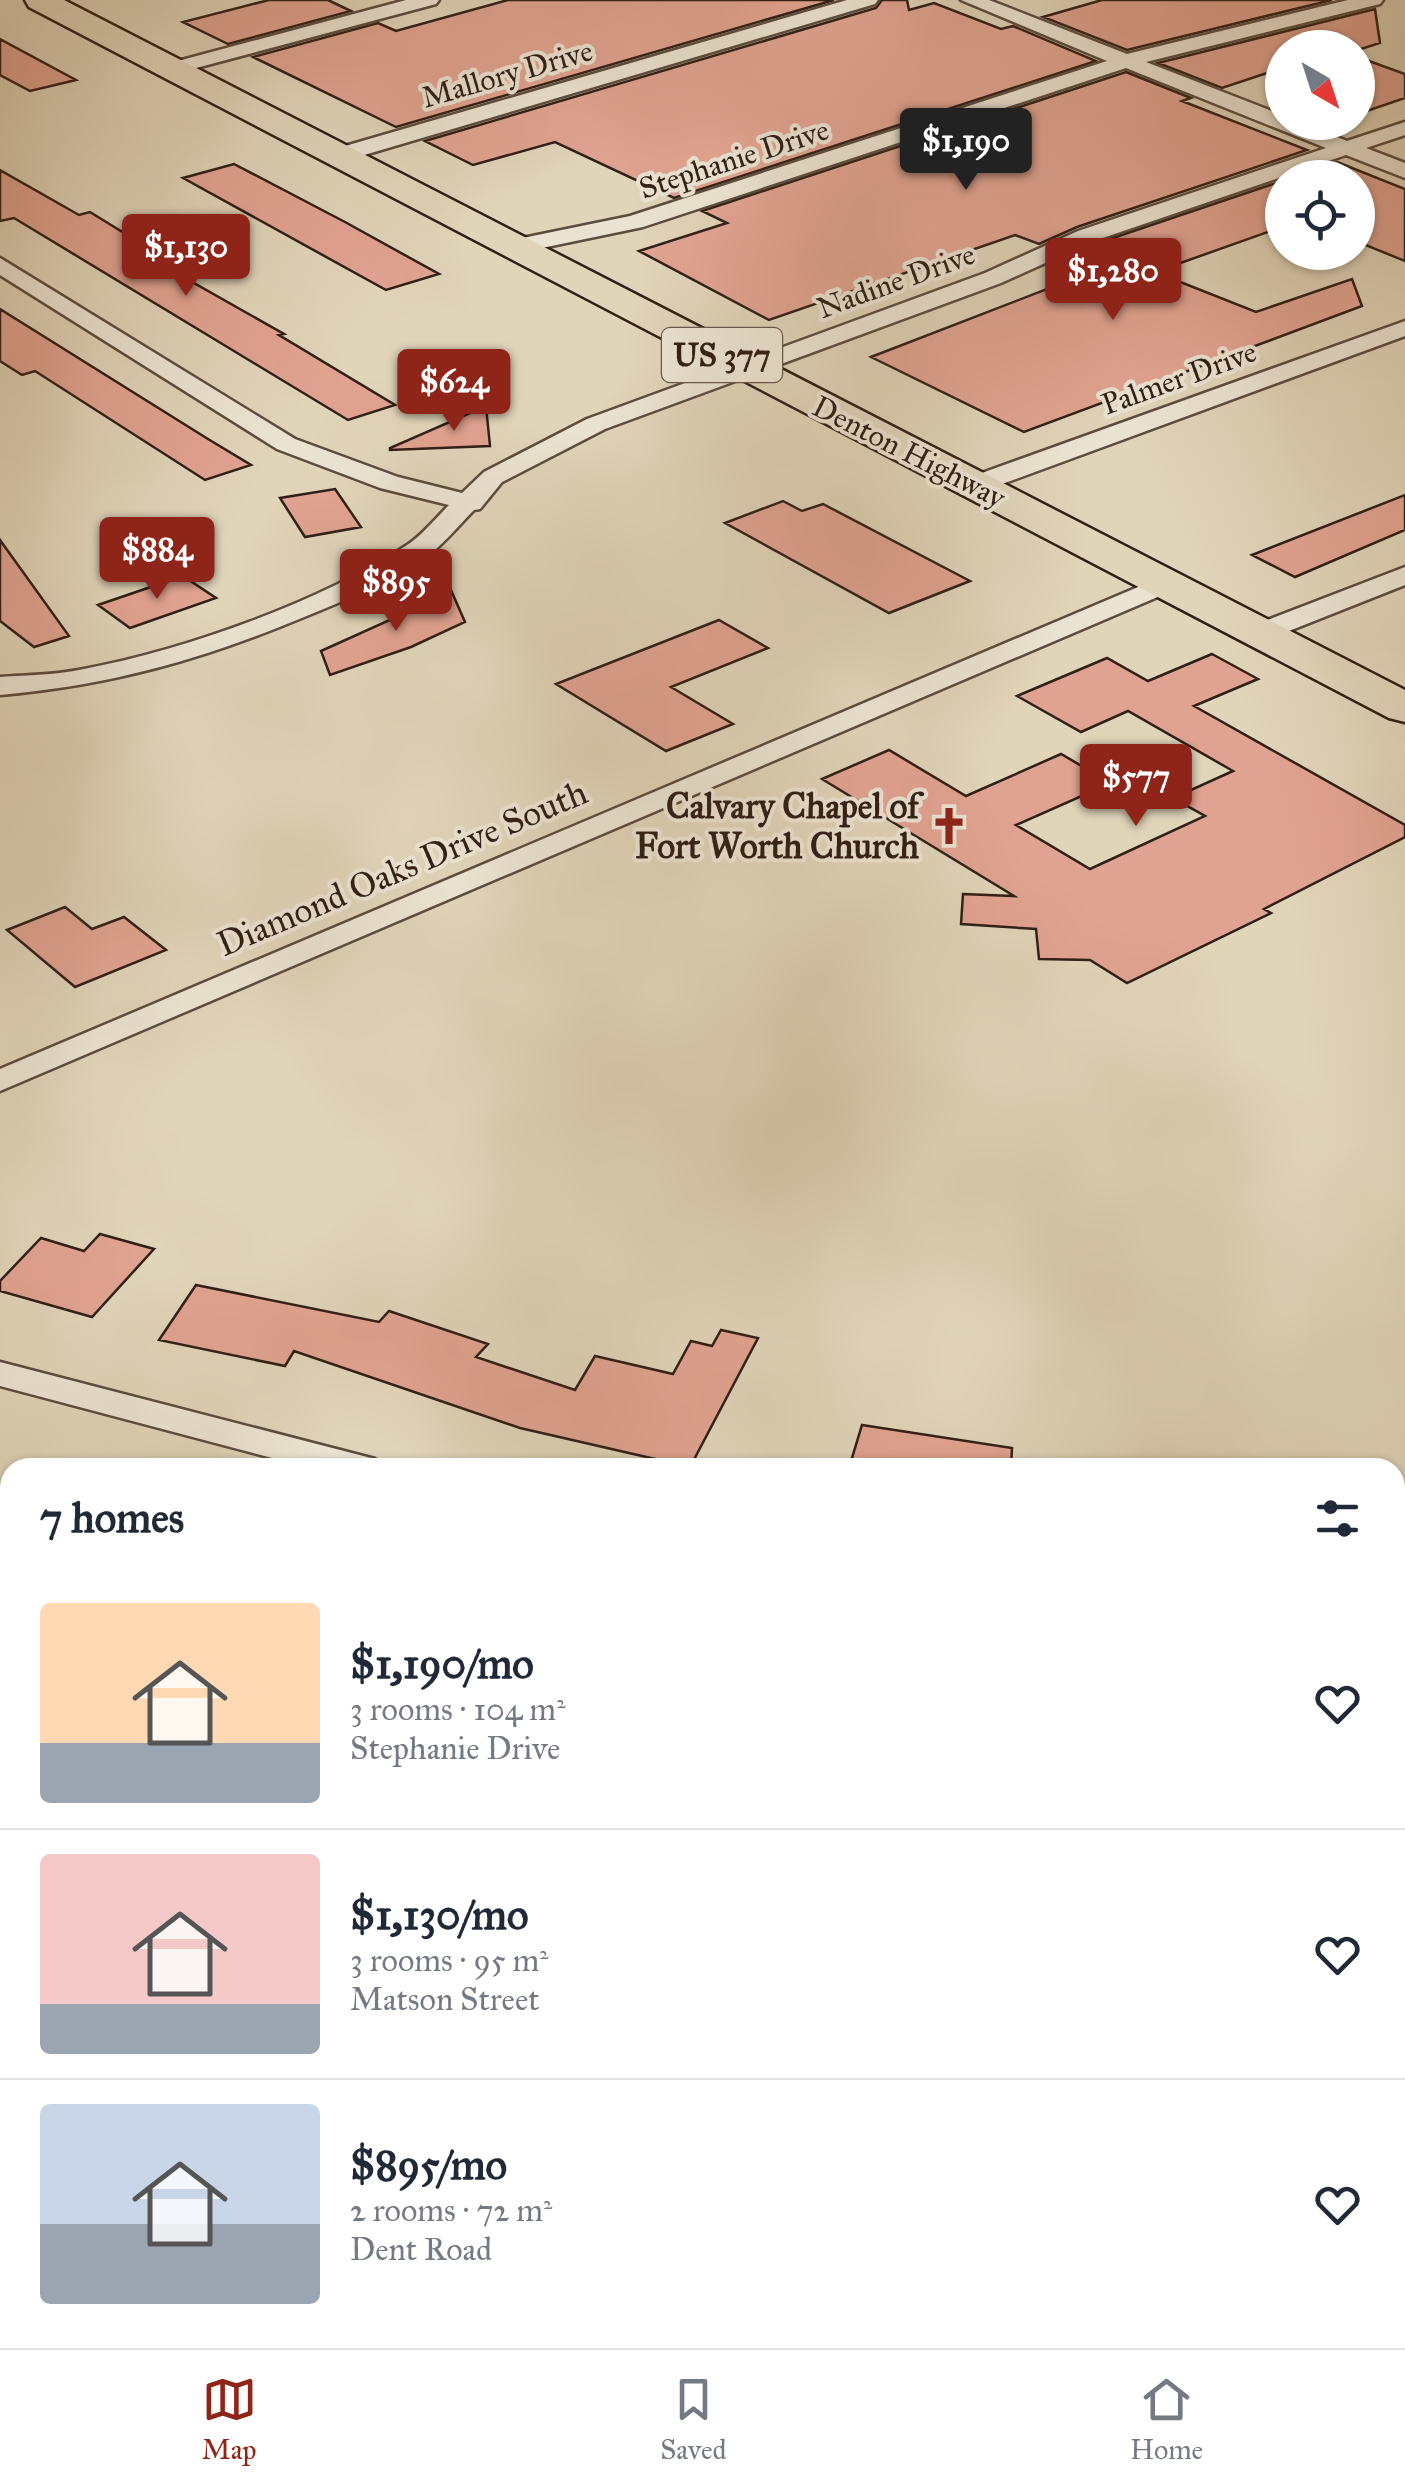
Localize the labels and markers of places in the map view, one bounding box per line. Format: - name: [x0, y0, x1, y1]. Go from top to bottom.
- pin: $1,190: [885, 108, 1047, 193]
- pin: $1,130: [105, 214, 267, 299]
- pin: $1,280: [1032, 238, 1194, 323]
- pin: $624: [395, 349, 513, 434]
- pin: $884: [98, 517, 216, 602]
- pin: $895: [337, 549, 455, 634]
- pin: $577: [1077, 744, 1195, 829]
- place label: Calvary Chapel of Fort Worth Church: [635, 785, 924, 868]
- church icon: Calvary Chapel of Fort Worth Church: [928, 805, 970, 847]

